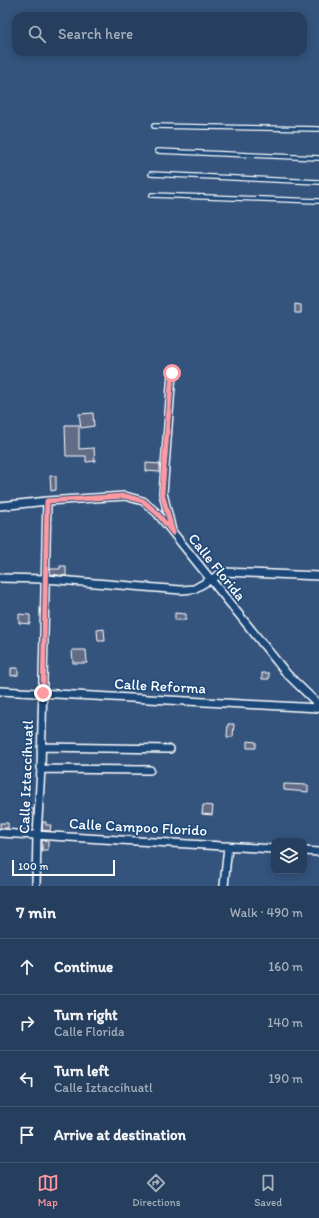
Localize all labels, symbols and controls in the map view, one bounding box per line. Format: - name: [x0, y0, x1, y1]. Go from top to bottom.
- search box: [12, 12, 307, 56]
- icon: search: [26, 23, 48, 45]
- text: Search here: [58, 25, 133, 43]
- route start: [163, 364, 181, 382]
- street label: Calle Florida: [184, 530, 250, 605]
- street label: Calle Reforma: [114, 675, 207, 697]
- route end: [34, 684, 52, 702]
- street label: Calle Iztaccíhuatl: [15, 719, 37, 834]
- street label: Calle Campoo Florido: [68, 814, 208, 840]
- map controls: [271, 838, 307, 874]
- button: layers: [271, 838, 307, 874]
- scale bar: [12, 858, 115, 877]
- text: 100 m: [18, 860, 48, 873]
- text: 7 min: [16, 902, 56, 922]
- text: Walk · 490 m: [230, 905, 303, 920]
- icon: ahead: [16, 956, 38, 978]
- text: Continue: [54, 958, 113, 976]
- text: 160 m: [268, 959, 303, 974]
- text: Turn right: [54, 1006, 118, 1024]
- icon: right: [16, 1012, 38, 1034]
- text: 140 m: [267, 1015, 303, 1030]
- text: Calle Florida: [54, 1024, 124, 1039]
- text: Turn left: [54, 1062, 109, 1080]
- icon: left: [16, 1068, 38, 1090]
- text: 190 m: [268, 1071, 303, 1086]
- text: Calle Iztaccíhuatl: [54, 1080, 153, 1095]
- icon: arrive: [16, 1124, 38, 1146]
- text: Arrive at destination: [54, 1126, 186, 1144]
- tab: Map: [37, 1172, 59, 1209]
- tab: Directions: [132, 1172, 181, 1209]
- tab: Saved: [254, 1172, 282, 1209]

